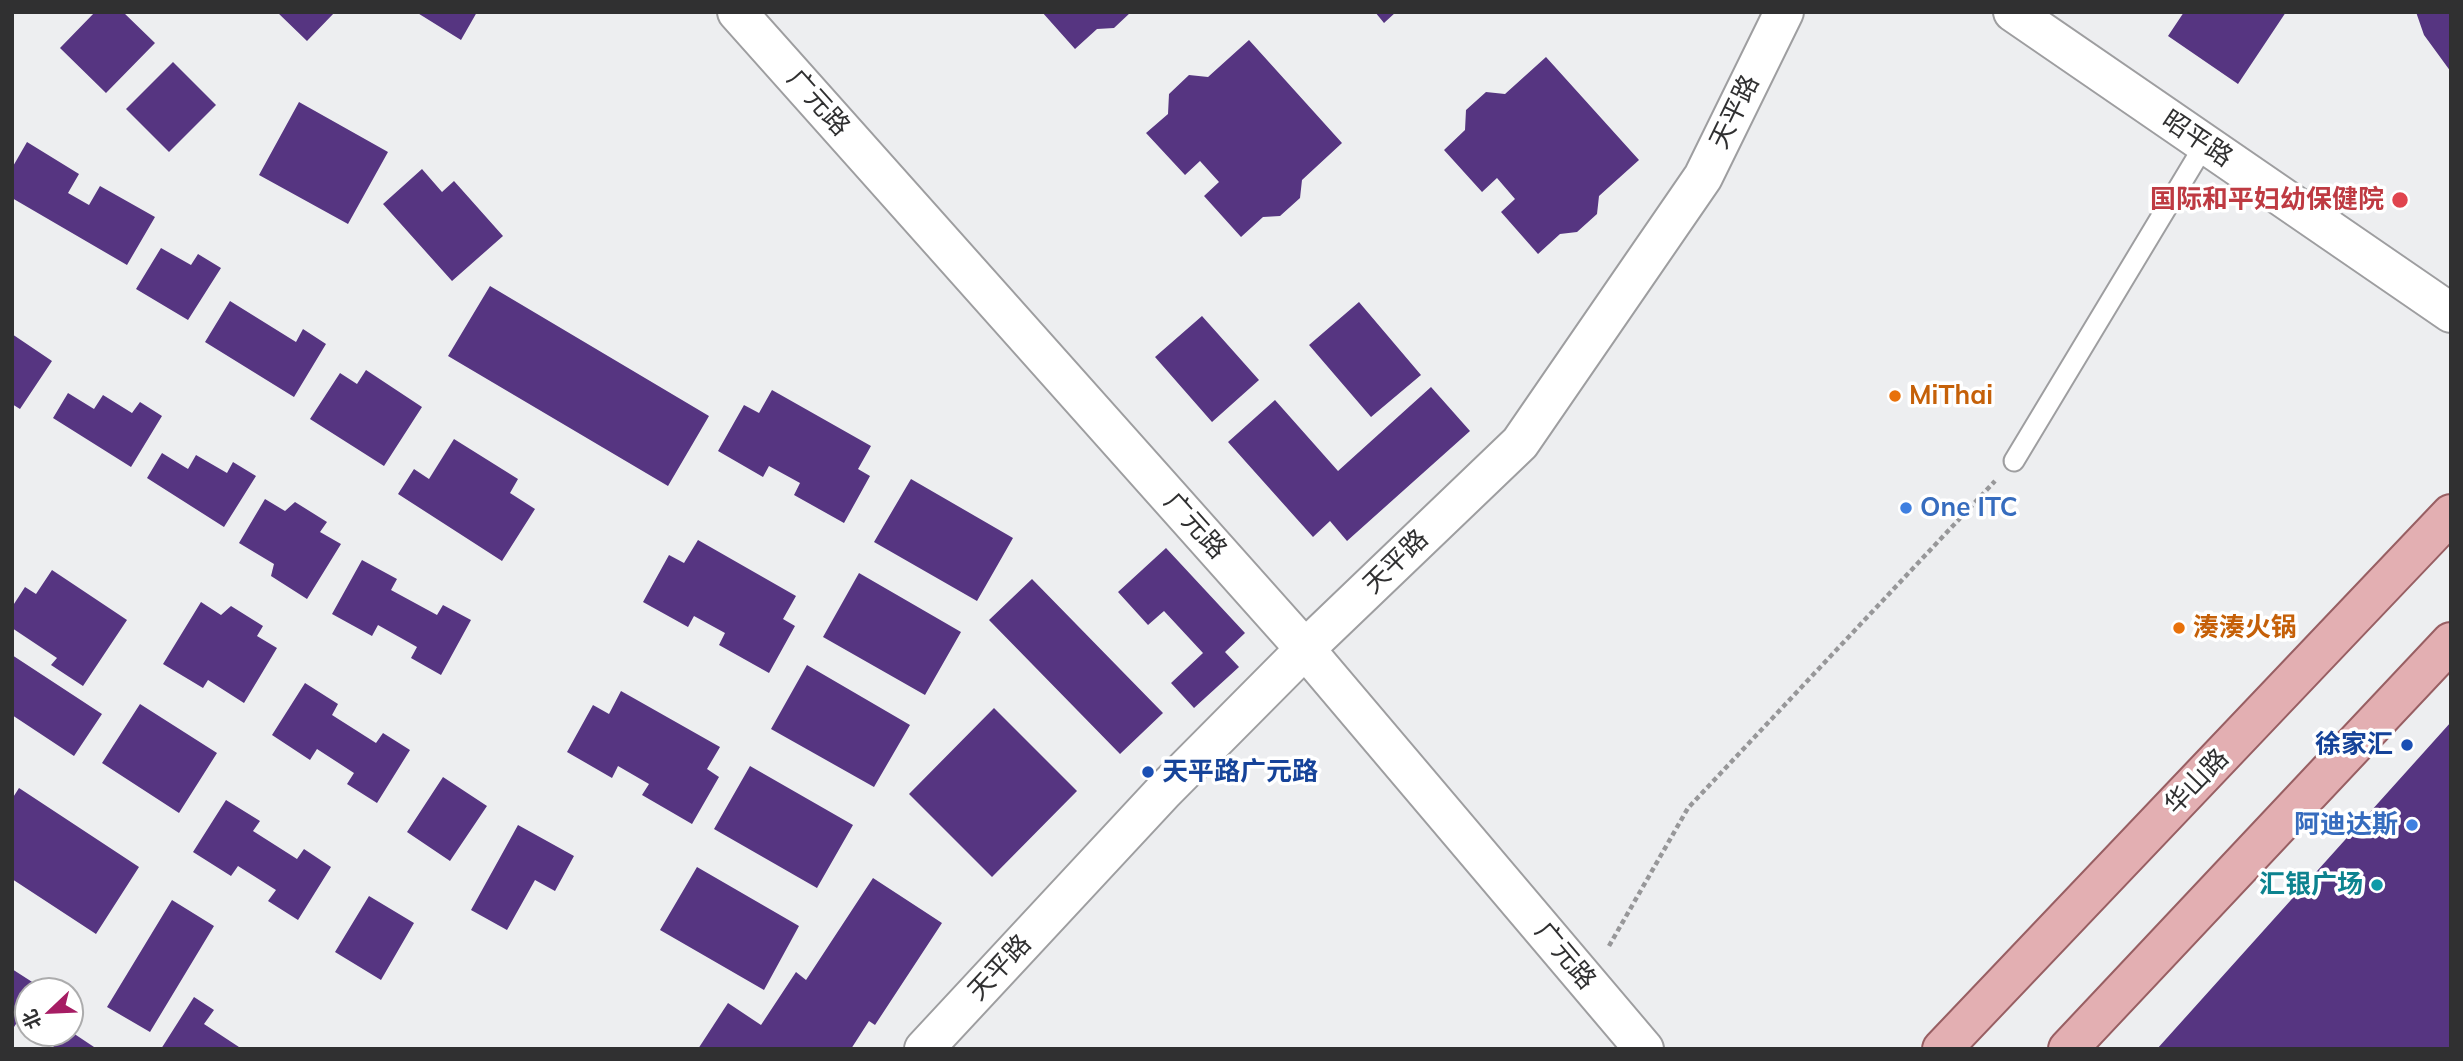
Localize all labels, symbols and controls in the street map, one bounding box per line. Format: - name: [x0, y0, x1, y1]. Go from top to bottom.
- street label: 广元路: [780, 64, 856, 142]
- street label: 天平路: [1704, 70, 1766, 154]
- street label: 昭平路: [2156, 104, 2238, 174]
- place label: 国际和平妇幼保健院: [2150, 184, 2384, 216]
- marker: 国际和平妇幼保健院: [2390, 190, 2410, 210]
- place label: MiThai: [1909, 380, 1993, 412]
- marker: MiThai: [1887, 388, 1903, 404]
- street label: 广元路: [1157, 487, 1233, 565]
- place label: One ITC: [1920, 492, 2018, 524]
- marker: One ITC: [1898, 500, 1914, 516]
- street label: 天平路: [1357, 524, 1435, 600]
- place label: 湊湊火锅: [2193, 612, 2297, 644]
- marker: 湊湊火锅: [2171, 620, 2187, 636]
- place label: 徐家汇: [2315, 729, 2393, 761]
- marker: 徐家汇: [2399, 737, 2415, 753]
- street label: 华山路: [2159, 743, 2235, 821]
- place label: 天平路广元路: [1162, 756, 1318, 788]
- marker: 天平路广元路: [1140, 764, 1156, 780]
- place label: 阿迪达斯: [2294, 809, 2398, 841]
- marker: 阿迪达斯: [2404, 817, 2420, 833]
- place label: 汇银广场: [2259, 869, 2363, 901]
- marker: 汇银广场: [2369, 877, 2385, 893]
- street label: 广元路: [1528, 916, 1602, 996]
- street label: 天平路: [962, 929, 1038, 1007]
- north arrow: [14, 977, 84, 1047]
- text: 北: [17, 1006, 46, 1033]

